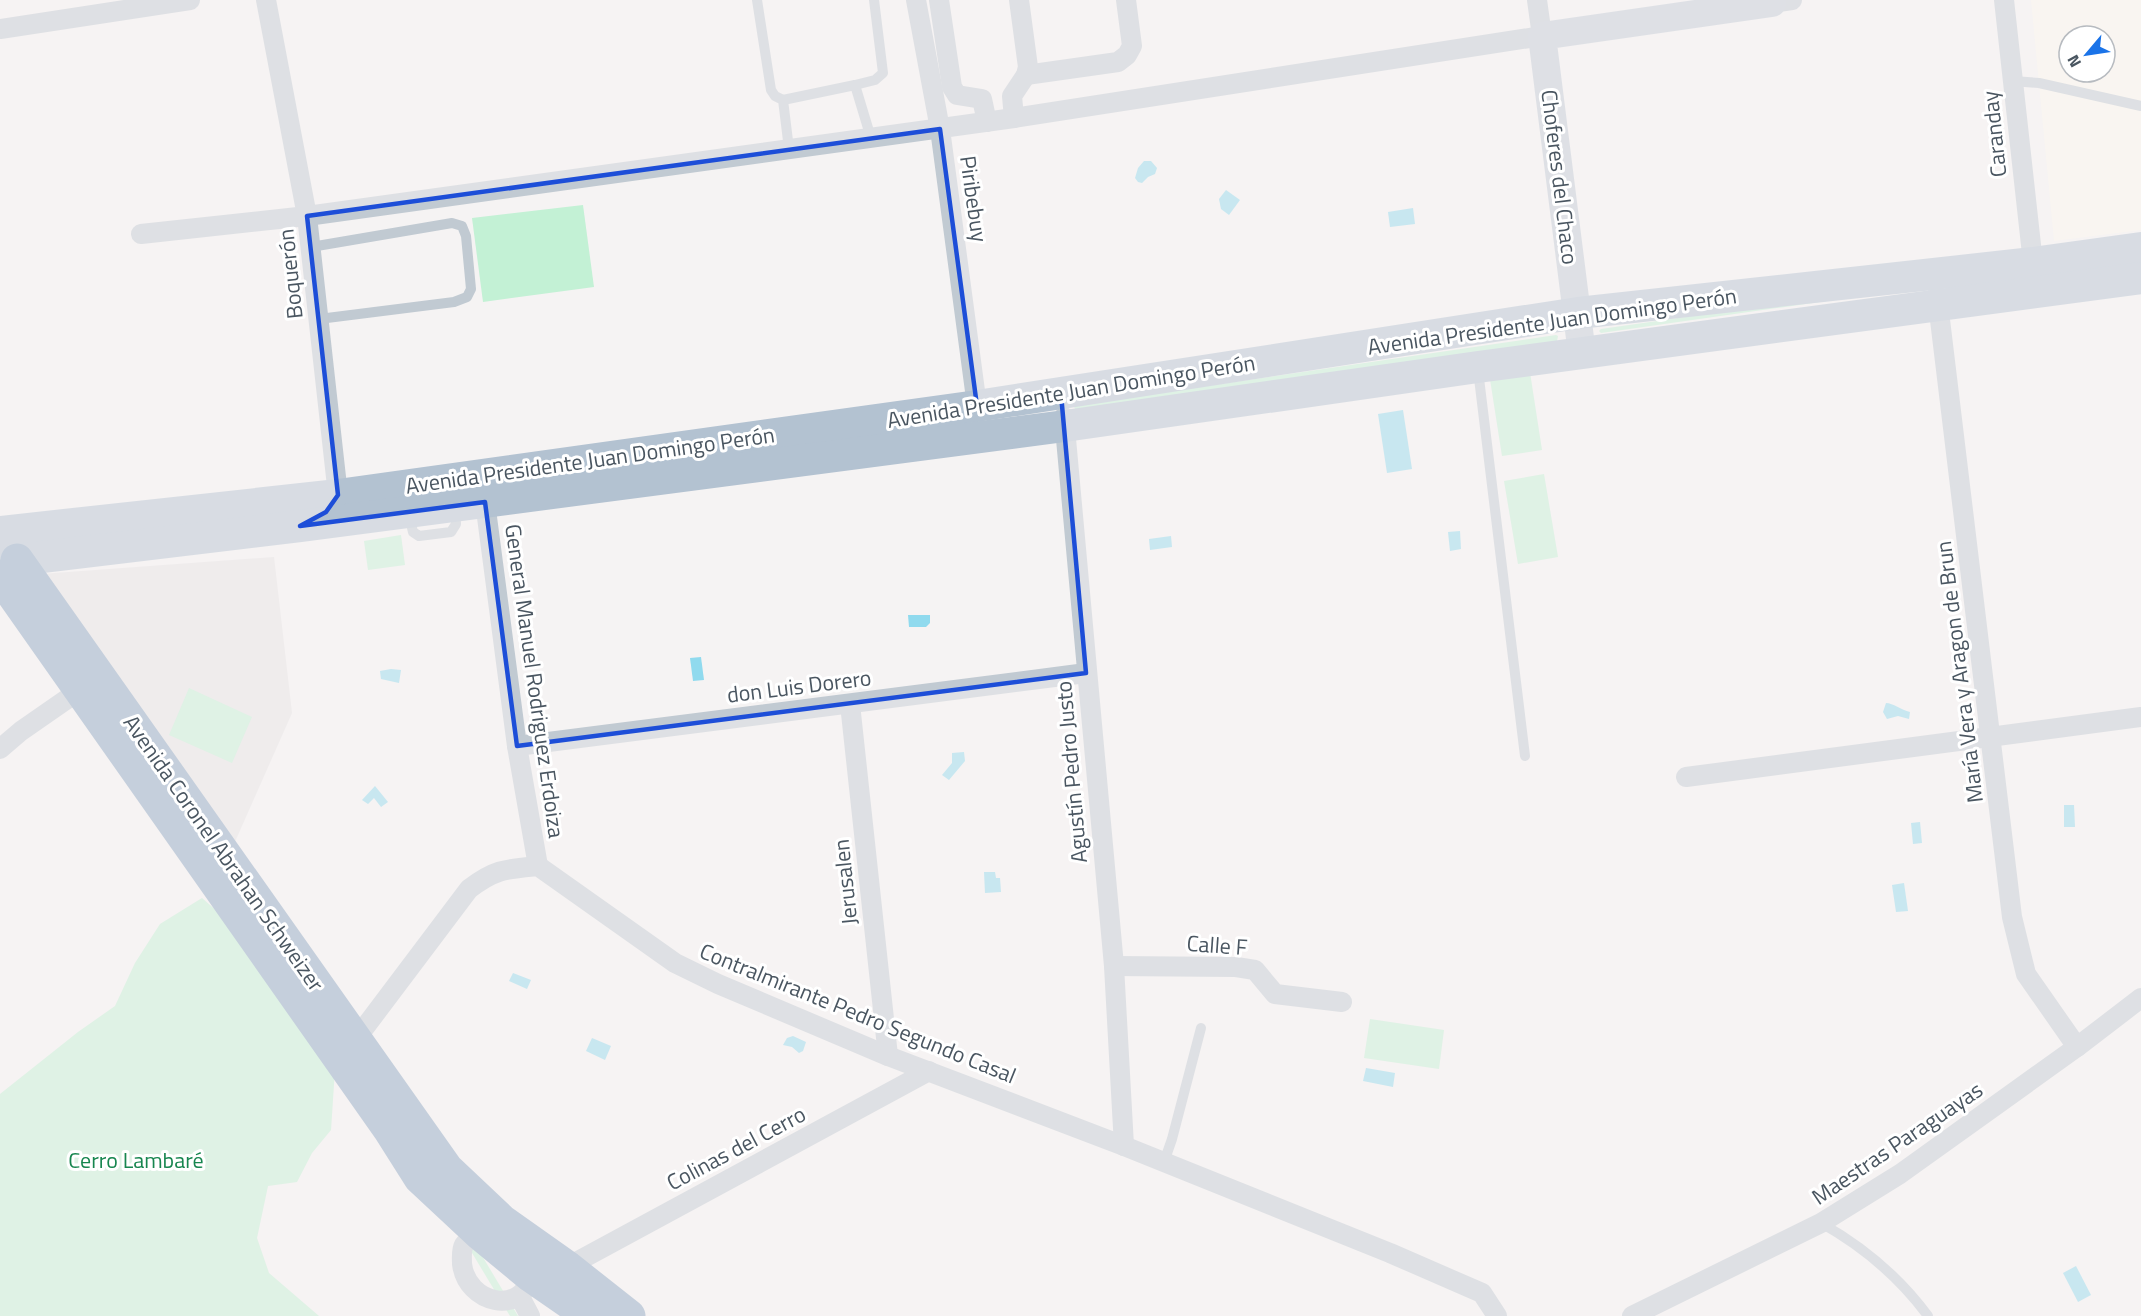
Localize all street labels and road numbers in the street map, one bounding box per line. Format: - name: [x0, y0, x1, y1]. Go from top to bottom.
- street label: Choferes del Chaco: [1532, 88, 1588, 266]
- street label: Caranday: [1973, 89, 2015, 179]
- street label: Piribebuy: [951, 154, 997, 245]
- street label: Boquerón: [268, 227, 312, 321]
- street label: Avenida Presidente Juan Domingo Perón: [1365, 278, 1739, 364]
- street label: Avenida Presidente Juan Domingo Perón: [884, 345, 1258, 437]
- street label: Avenida Presidente Juan Domingo Perón: [403, 417, 777, 503]
- street label: General Manuel Rodriguez Erdoiza: [496, 522, 574, 840]
- street label: María Vera y Aragon de Brun: [1926, 539, 1992, 805]
- street label: don Luis Dorero: [725, 660, 873, 712]
- street label: Agustín Pedro Justo: [1046, 680, 1096, 864]
- street label: Avenida Coronel Abrahan Schweizer: [115, 708, 333, 999]
- street label: Jerusalen: [824, 837, 866, 927]
- street label: Calle F: [1186, 926, 1248, 964]
- street label: Contralmirante Pedro Segundo Casal: [695, 934, 1021, 1092]
- street label: Maestras Paraguayas: [1804, 1073, 1990, 1213]
- street label: Colinas del Cerro: [660, 1097, 812, 1199]

